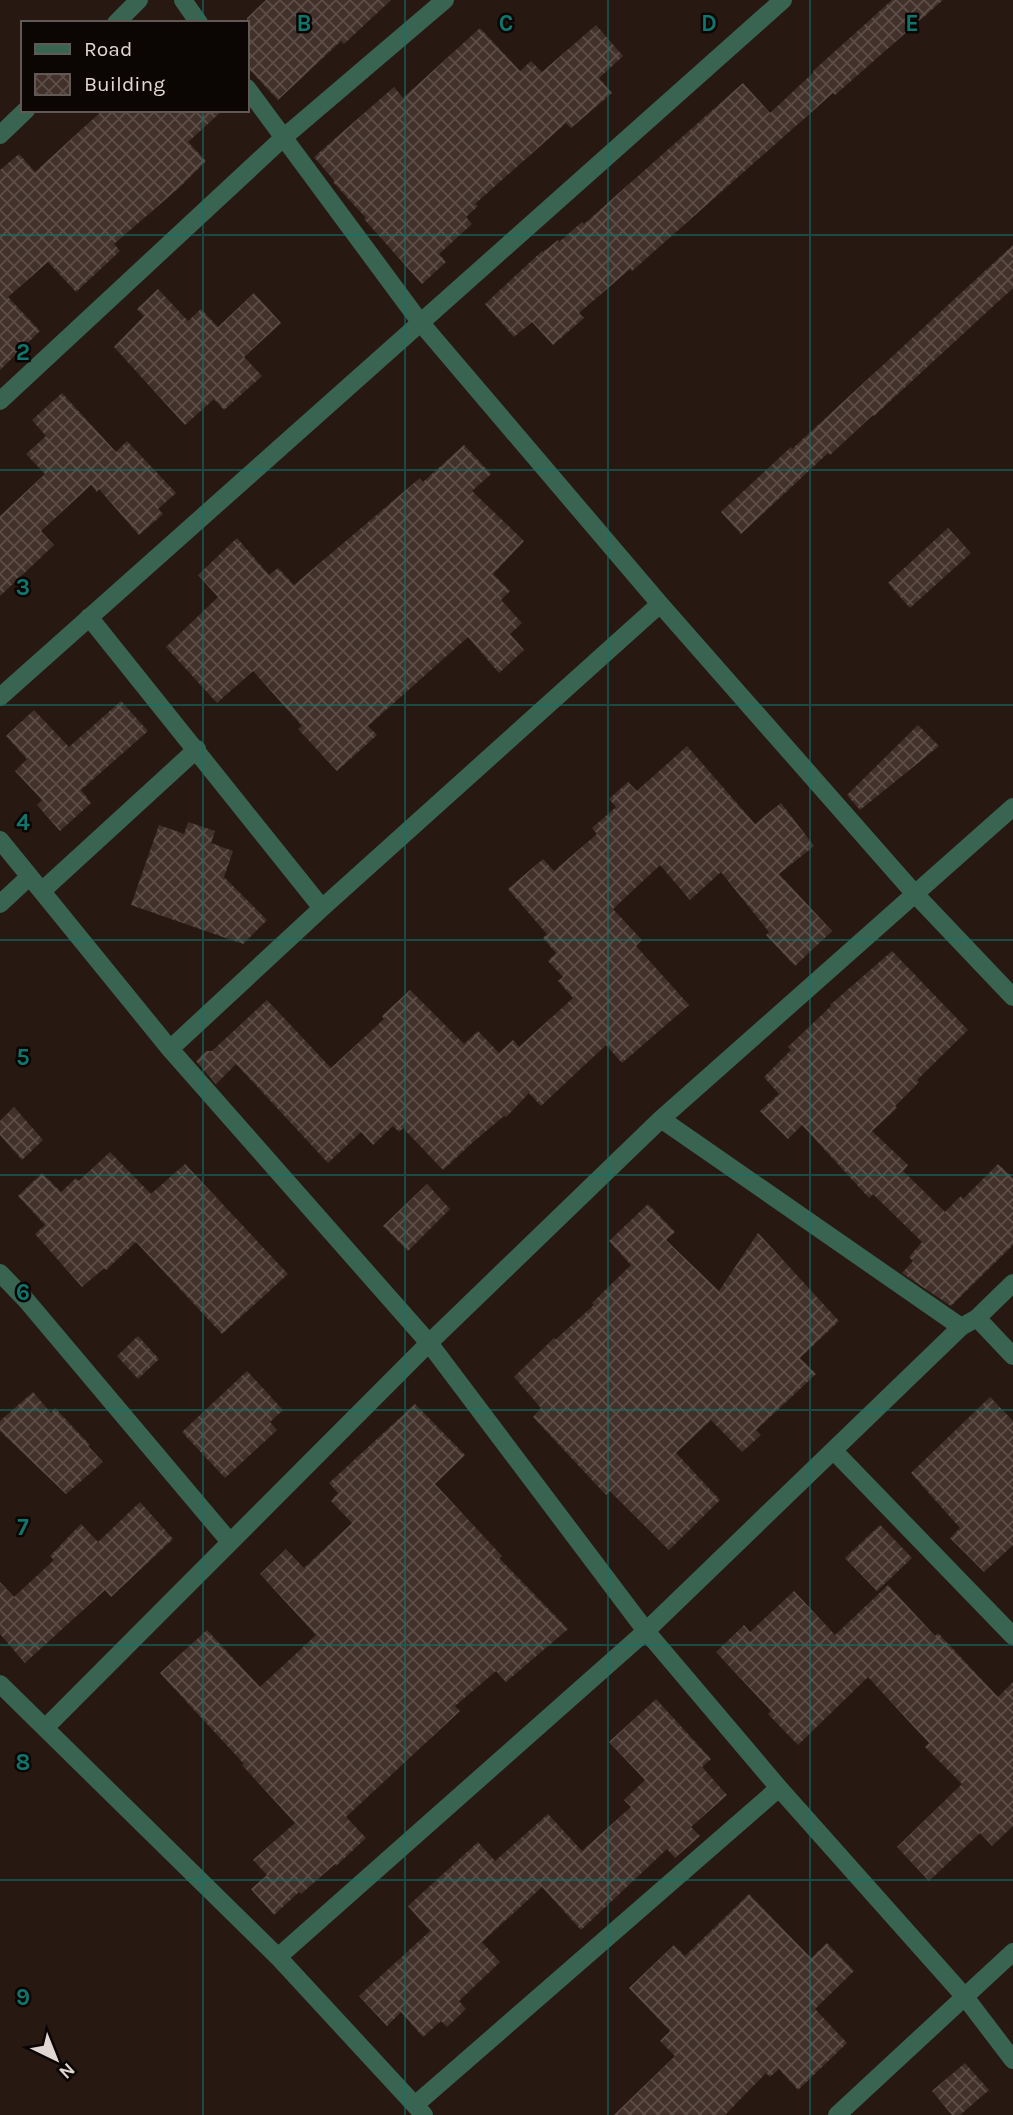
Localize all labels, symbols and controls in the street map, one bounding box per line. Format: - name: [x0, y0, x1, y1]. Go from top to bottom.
- text: B: [297, 10, 311, 37]
- text: C: [499, 10, 513, 37]
- text: D: [701, 10, 717, 37]
- text: E: [905, 10, 919, 37]
- legend: [21, 21, 248, 112]
- text: Road: [84, 37, 132, 61]
- text: Building: [84, 72, 165, 96]
- text: 2: [16, 339, 30, 366]
- text: 3: [16, 574, 30, 601]
- text: 4: [16, 809, 30, 836]
- text: 5: [16, 1044, 30, 1071]
- text: 6: [16, 1279, 30, 1306]
- text: 7: [17, 1514, 29, 1541]
- text: 8: [16, 1749, 30, 1776]
- text: 9: [16, 1984, 30, 2011]
- north arrow: [21, 2024, 91, 2094]
- text: N: [54, 2058, 79, 2083]

